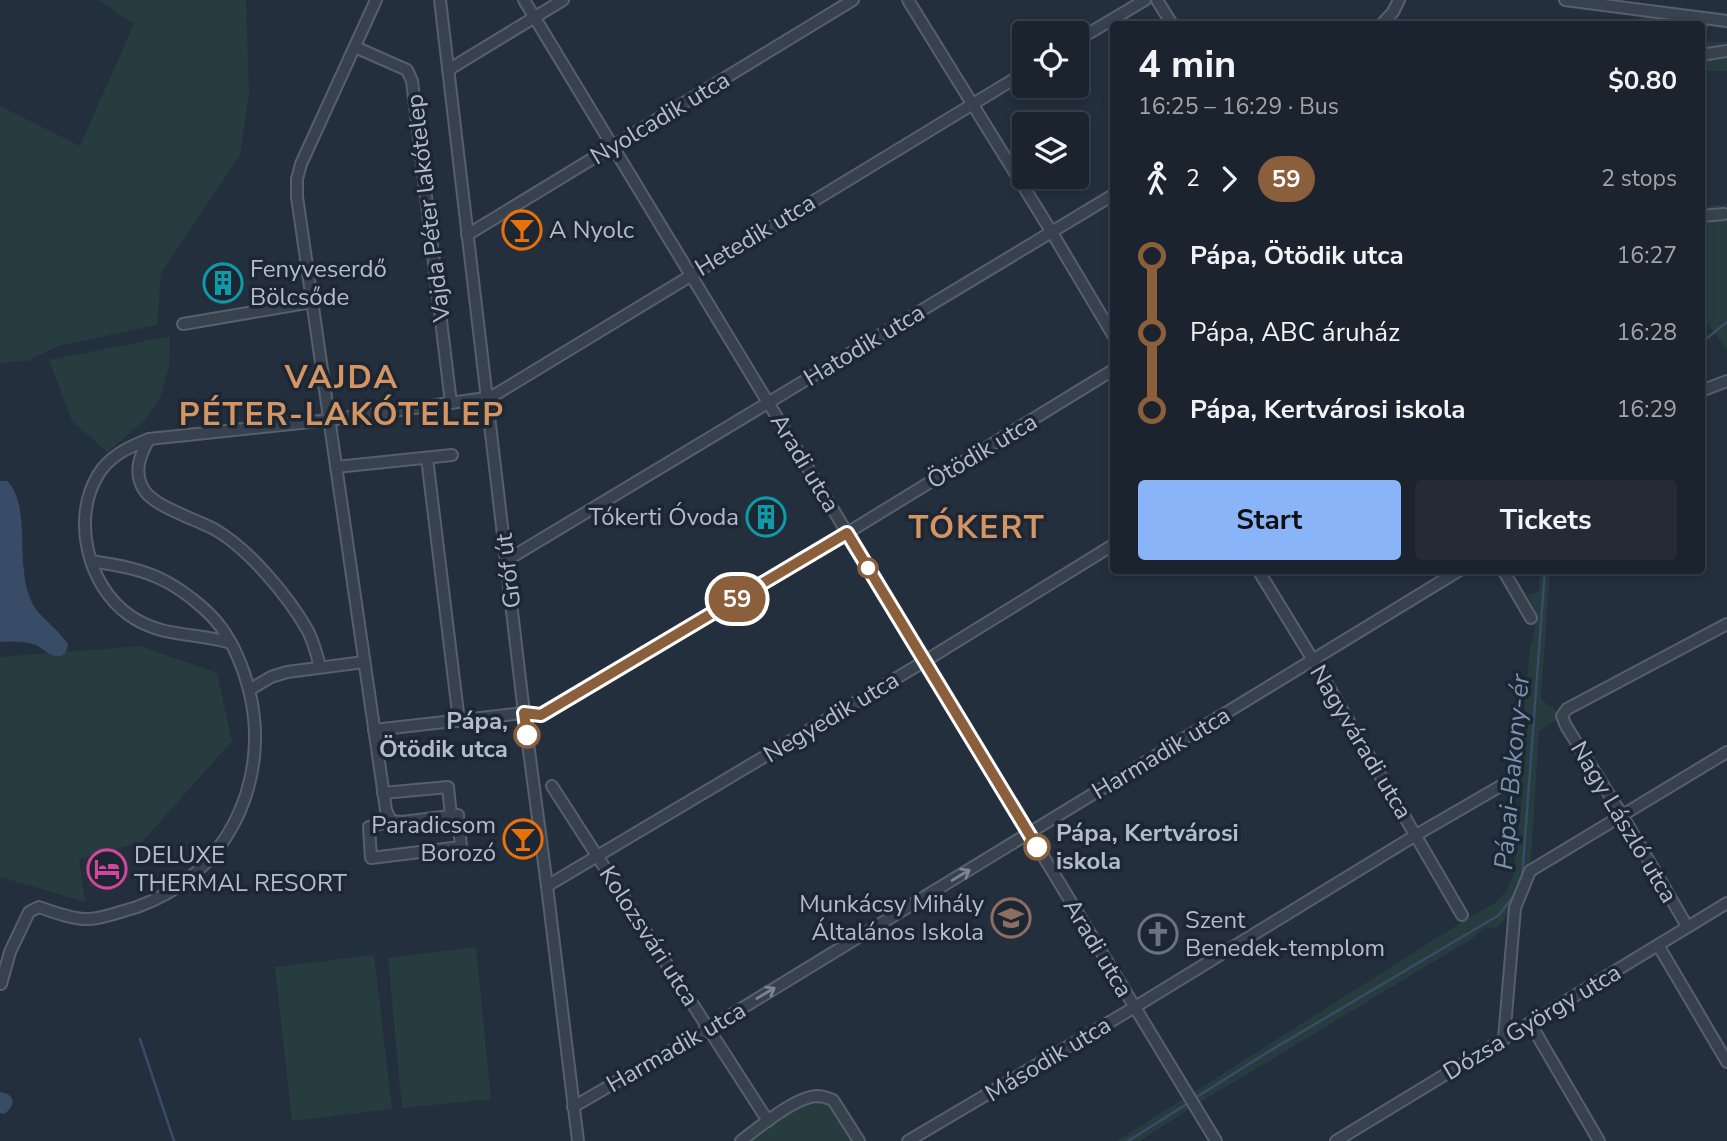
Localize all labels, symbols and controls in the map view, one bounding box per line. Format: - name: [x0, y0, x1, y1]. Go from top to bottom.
- map controls: [1012, 21, 1089, 189]
- button: locate: [1012, 21, 1089, 98]
- text: 4 min: [1138, 39, 1236, 90]
- text: $0.80: [1608, 63, 1677, 98]
- street label: Nyolcadik utca: [584, 64, 736, 172]
- text: 16:25 – 16:29 · Bus: [1138, 91, 1339, 122]
- street label: Vajda Péter lakótelep: [398, 92, 458, 325]
- button: layers: [1012, 112, 1089, 189]
- icon: walk: [1138, 160, 1176, 198]
- icon: forward: [1210, 160, 1248, 198]
- text: 2: [1186, 163, 1200, 194]
- text: 59: [1272, 163, 1301, 195]
- text: 2 stops: [1601, 163, 1677, 194]
- street label: Hetedik utca: [689, 186, 821, 284]
- bar icon: A Nyolc: [501, 209, 543, 251]
- place label: A Nyolc: [549, 214, 634, 246]
- text: Pápa, Ötödik utca: [1190, 238, 1404, 273]
- text: 16:27: [1617, 240, 1677, 271]
- place label: Fenyveserdő Bölcsőde: [250, 253, 387, 313]
- building icon: Fenyveserdő Bölcsőde: [202, 262, 244, 304]
- street label: Hatodik utca: [798, 296, 930, 394]
- text: Pápa, ABC áruház: [1190, 315, 1400, 350]
- text: 16:28: [1617, 317, 1677, 348]
- district label: VAJDA PÉTER-LAKÓTELEP: [179, 356, 505, 436]
- text: Pápa, Kertvárosi iskola: [1190, 392, 1465, 427]
- text: 16:29: [1617, 394, 1677, 425]
- street label: Ötödik utca: [921, 406, 1043, 496]
- street label: Aradi utca: [763, 408, 847, 518]
- button: Start: [1138, 480, 1401, 560]
- button: Tickets: [1415, 480, 1677, 560]
- building icon: Tókerti Óvoda: [745, 496, 787, 538]
- place label: Tókerti Óvoda: [589, 501, 739, 533]
- district label: TÓKERT: [908, 506, 1046, 549]
- street label: Gróf út: [487, 531, 528, 610]
- unlabelled marker: [858, 558, 878, 578]
- line badge: 59: [706, 576, 768, 622]
- text: 59: [723, 583, 751, 615]
- street label: Nagyváradi utca: [1302, 659, 1420, 825]
- street label: Negyedik utca: [757, 664, 905, 770]
- water label: Pápai-Bakony-ér: [1486, 672, 1538, 871]
- street label: Harmadik utca: [1086, 699, 1236, 807]
- place label: Pápa, Ötödik utca: [379, 705, 508, 765]
- marker: Pápa, Ötödik utca: [514, 722, 540, 748]
- street label: Nagy László utca: [1563, 735, 1685, 909]
- place label: Paradicsom Borozó: [371, 809, 496, 869]
- place label: Pápa, Kertvárosi iskola: [1056, 817, 1239, 877]
- bar icon: Paradicsom Borozó: [502, 818, 544, 860]
- marker: Pápa, Kertvárosi iskola: [1024, 834, 1050, 860]
- place label: DELUXE THERMAL RESORT: [134, 839, 348, 899]
- hotel icon: DELUXE THERMAL RESORT: [86, 848, 128, 890]
- street label: Kolozsvári utca: [592, 860, 706, 1012]
- one-way arrow: [950, 868, 970, 882]
- place label: Munkácsy Mihály Általános Iskola: [799, 888, 985, 948]
- street label: Aradi utca: [1056, 893, 1140, 1003]
- school or university icon: Munkácsy Mihály Általános Iskola: [990, 897, 1032, 939]
- place label: Szent Benedek-templom: [1185, 904, 1385, 964]
- church icon: Szent Benedek-templom: [1137, 913, 1179, 955]
- street label: Dózsa György utca: [1437, 956, 1627, 1088]
- one-way arrow: [756, 986, 776, 1000]
- street label: Harmadik utca: [600, 994, 752, 1100]
- street label: Második utca: [979, 1009, 1117, 1109]

